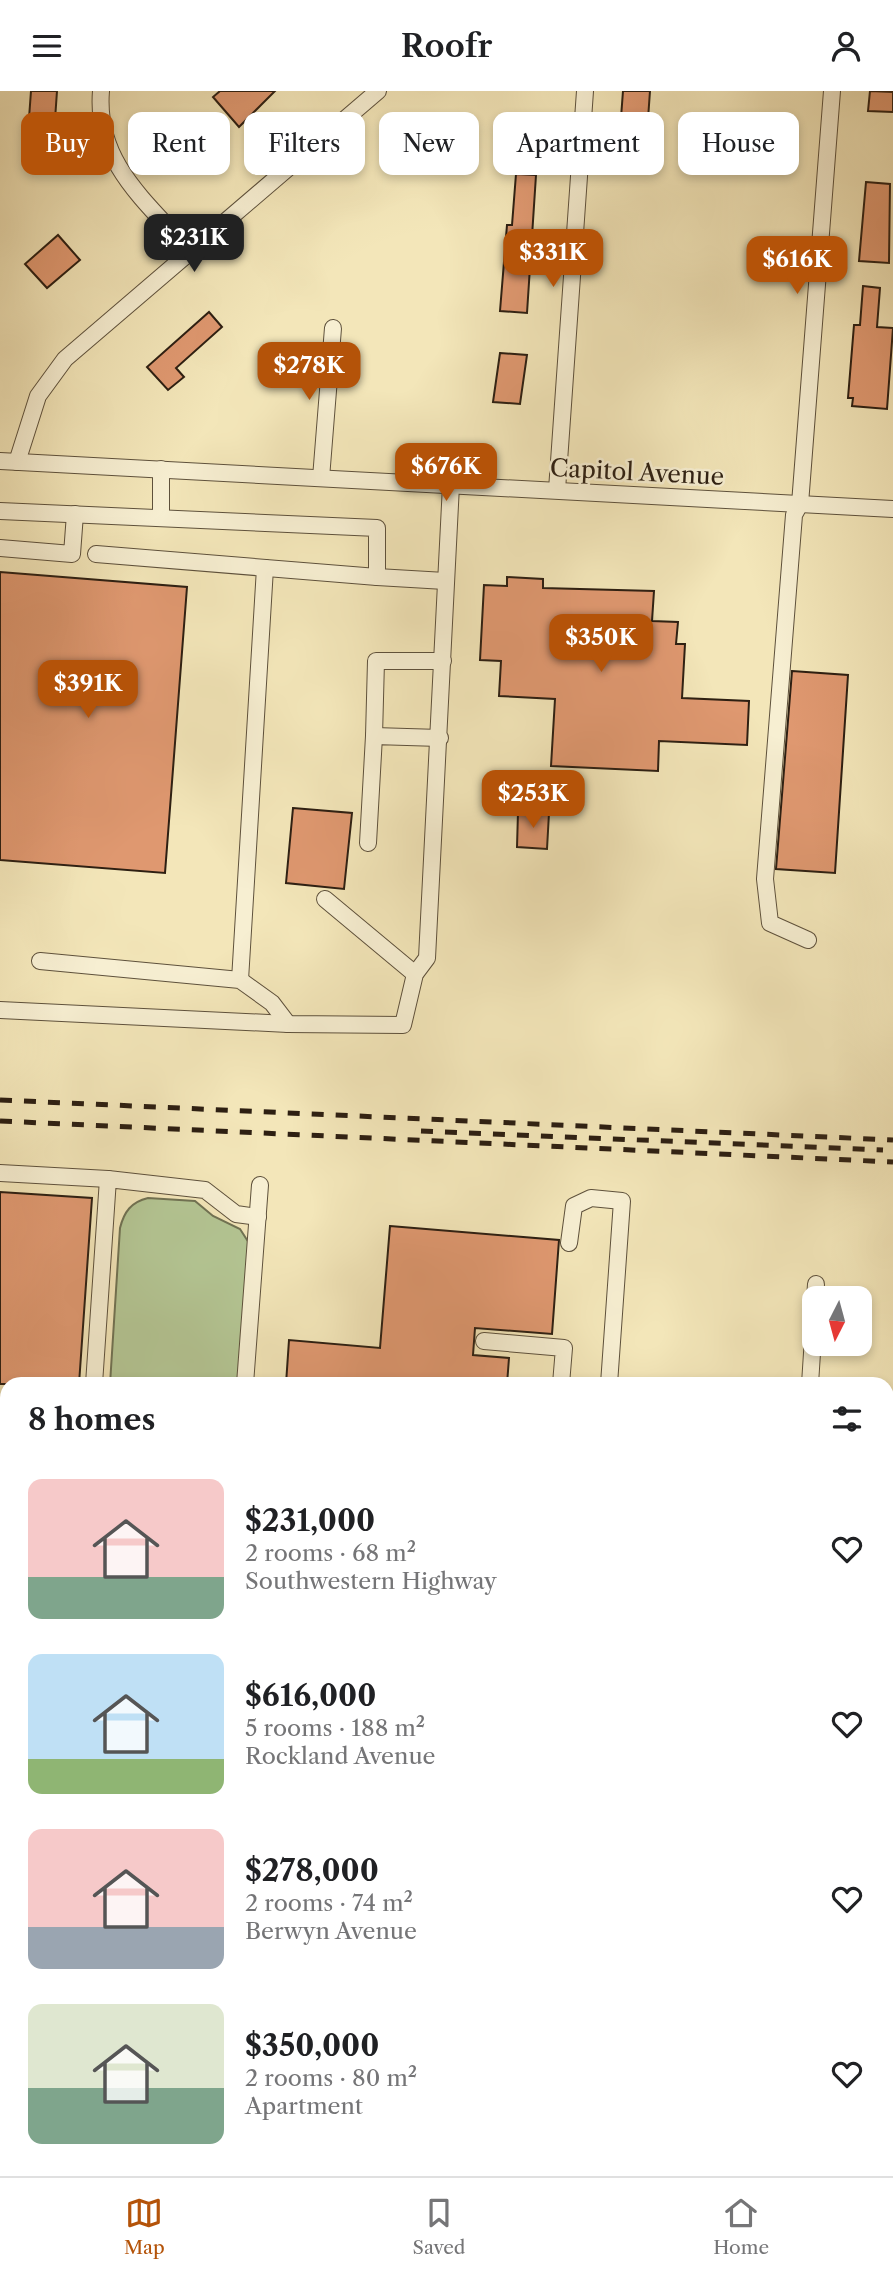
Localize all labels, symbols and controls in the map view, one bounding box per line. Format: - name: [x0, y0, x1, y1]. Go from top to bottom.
- text: Roofr: [401, 26, 492, 65]
- icon: menu: [28, 27, 66, 65]
- icon: person: [827, 27, 865, 65]
- chip: Buy: [21, 112, 114, 175]
- chip: Rent: [128, 112, 230, 175]
- chip: Filters: [244, 112, 365, 175]
- chip: New: [379, 112, 479, 175]
- chip: Apartment: [493, 112, 664, 175]
- chip: House: [678, 112, 799, 175]
- pin: $231K: [145, 215, 243, 274]
- text: $231K: [160, 223, 228, 251]
- pin: $331K: [504, 229, 602, 289]
- pin: $616K: [748, 237, 846, 296]
- text: $331K: [519, 238, 587, 266]
- text: $616K: [762, 245, 832, 273]
- pin: $278K: [260, 343, 358, 402]
- text: $278K: [274, 351, 344, 379]
- pin: $676K: [397, 443, 495, 503]
- text: $676K: [411, 452, 481, 480]
- street label: Capitol Avenue: [549, 453, 725, 491]
- pin: $350K: [552, 615, 650, 674]
- text: $350K: [565, 623, 637, 651]
- pin: $391K: [39, 661, 137, 720]
- text: $391K: [54, 669, 122, 697]
- pin: $253K: [484, 771, 582, 830]
- text: $253K: [498, 779, 568, 807]
- north arrow: [802, 1286, 872, 1356]
- map controls: [802, 1286, 872, 1356]
- icon: filters: [828, 1400, 866, 1438]
- text: 8 homes: [28, 1401, 155, 1438]
- text: $231,000: [245, 1502, 375, 1539]
- icon: home: [84, 1507, 168, 1591]
- icon: heart: [828, 1530, 866, 1568]
- text: 2 rooms · 68 m²: [245, 1539, 416, 1567]
- text: Southwestern Highway: [245, 1567, 497, 1595]
- text: $616,000: [245, 1677, 376, 1714]
- icon: home: [84, 1682, 168, 1766]
- icon: heart: [828, 1705, 866, 1743]
- text: 5 rooms · 188 m²: [245, 1714, 425, 1742]
- text: Rockland Avenue: [245, 1742, 435, 1770]
- text: $278,000: [245, 1852, 379, 1889]
- icon: home: [84, 1857, 168, 1941]
- icon: heart: [828, 1880, 866, 1918]
- text: 2 rooms · 74 m²: [245, 1889, 413, 1917]
- text: Berwyn Avenue: [245, 1917, 417, 1945]
- text: $350,000: [245, 2027, 379, 2064]
- icon: home: [84, 2032, 168, 2116]
- icon: heart: [828, 2055, 866, 2093]
- text: 2 rooms · 80 m²: [245, 2064, 417, 2092]
- text: Apartment: [245, 2092, 363, 2120]
- tab: Map: [124, 2194, 165, 2259]
- tab: Saved: [413, 2194, 465, 2259]
- tab: Home: [713, 2194, 769, 2259]

